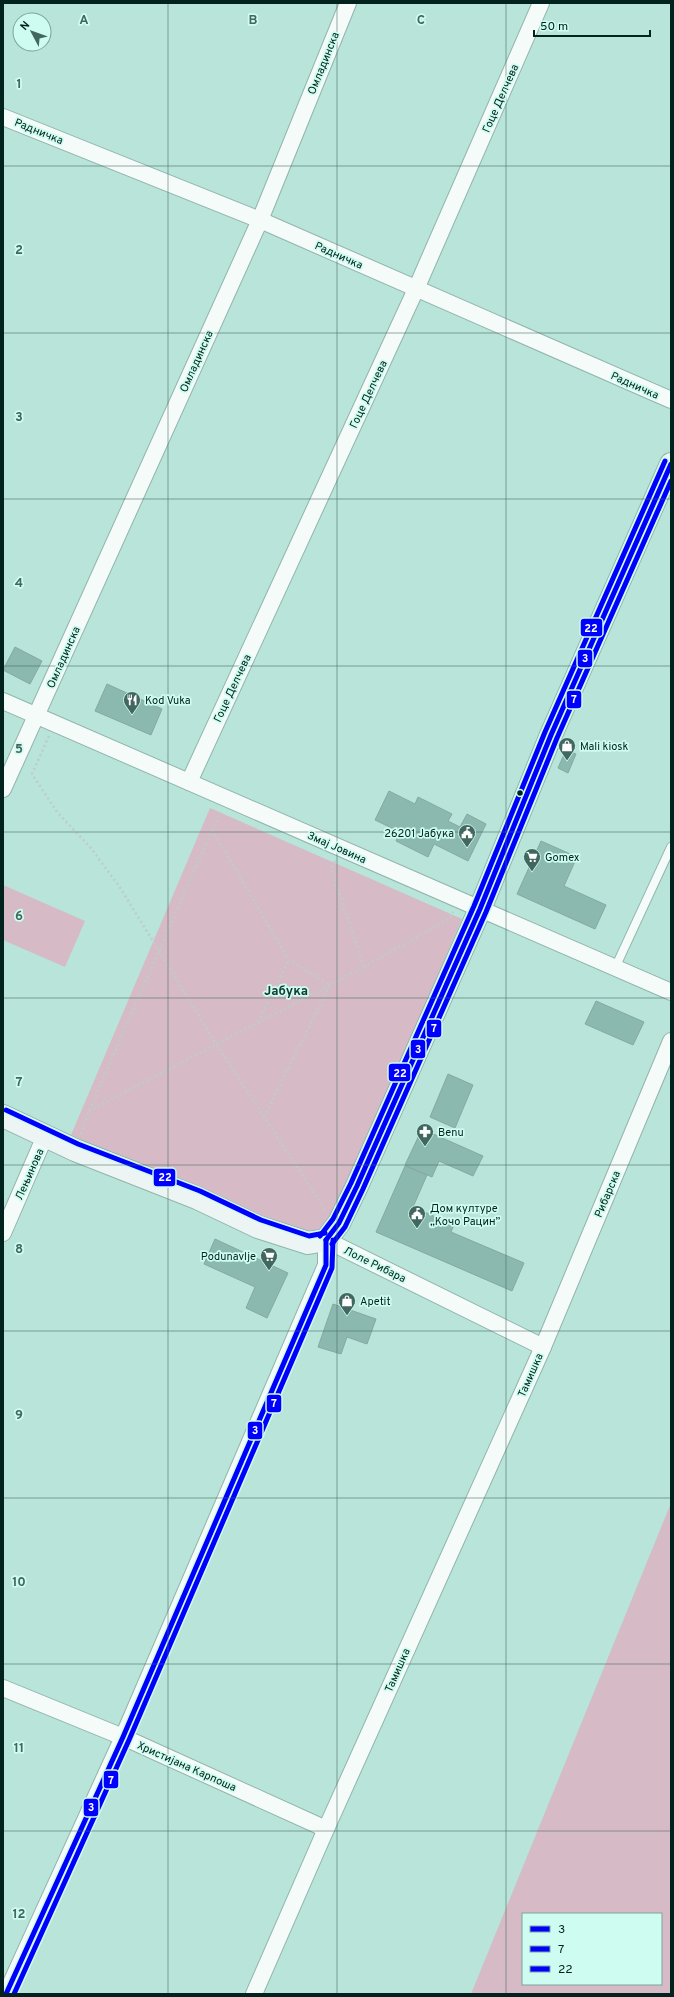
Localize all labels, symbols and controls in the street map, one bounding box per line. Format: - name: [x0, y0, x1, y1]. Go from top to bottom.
- north arrow: [12, 12, 52, 52]
- scale bar: [534, 12, 650, 38]
- text: A: [79, 13, 89, 29]
- text: B: [249, 13, 258, 29]
- text: C: [417, 13, 425, 29]
- text: N: [17, 19, 33, 34]
- text: 50 m: [540, 19, 568, 35]
- street label: Омладинска: [305, 30, 343, 97]
- street label: Гоце Делчева: [480, 62, 522, 135]
- text: 1: [16, 77, 22, 93]
- street label: Радничка: [12, 116, 65, 148]
- street label: Радничка: [312, 239, 365, 273]
- text: 2: [15, 243, 23, 259]
- street label: Омладинска: [177, 328, 217, 395]
- street label: Гоце Делчева: [347, 358, 391, 431]
- street label: Радничка: [608, 369, 661, 403]
- text: 3: [15, 410, 23, 426]
- text: 4: [15, 576, 23, 592]
- line badge: 22: [580, 618, 603, 637]
- text: 22: [584, 622, 598, 636]
- street label: Омладинска: [44, 624, 84, 691]
- line badge: 3: [577, 649, 593, 668]
- street label: Гоце Делчева: [211, 652, 255, 725]
- text: 3: [582, 652, 588, 666]
- restaurant icon: Kod Vuka: [122, 690, 142, 715]
- line badge: 7: [566, 690, 582, 709]
- text: 7: [571, 693, 577, 707]
- place label: Kod Vuka: [145, 694, 191, 708]
- shop icon: Mali kiosk: [557, 736, 577, 761]
- place label: Mali kiosk: [580, 740, 628, 754]
- text: 5: [15, 742, 23, 758]
- unlabelled marker: [515, 788, 525, 798]
- public building icon: 26201 Јабука: [457, 823, 477, 848]
- place label: 26201 Јабука: [384, 827, 454, 841]
- street label: Змај Јовина: [305, 829, 368, 867]
- supermarket icon: Gomex: [522, 847, 542, 872]
- place label: Gomex: [545, 851, 580, 865]
- text: 6: [15, 909, 23, 925]
- district label: Јабука: [264, 984, 308, 1000]
- line badge: 7: [426, 1019, 442, 1038]
- text: 7: [431, 1022, 437, 1036]
- line badge: 3: [410, 1039, 426, 1059]
- text: 3: [415, 1043, 421, 1057]
- line badge: 22: [388, 1063, 411, 1082]
- text: 22: [393, 1067, 407, 1081]
- text: 7: [16, 1075, 23, 1091]
- pharmacy icon: Benu: [415, 1122, 435, 1147]
- place label: Benu: [438, 1126, 464, 1140]
- street label: Лењинова: [12, 1146, 48, 1202]
- line badge: 22: [153, 1168, 176, 1187]
- street label: Рибарска: [592, 1169, 624, 1220]
- text: 22: [158, 1171, 172, 1185]
- place label: Дом културе „Кочо Рацин”: [430, 1202, 501, 1229]
- public building icon: Дом културе „Кочо Рацин”: [407, 1204, 427, 1229]
- text: 8: [15, 1242, 23, 1258]
- street label: Лоле Рибара: [341, 1244, 408, 1286]
- supermarket icon: Podunavlje: [259, 1246, 279, 1271]
- place label: Podunavlje: [201, 1250, 256, 1264]
- shop icon: Apetit: [337, 1291, 357, 1316]
- place label: Apetit: [360, 1295, 391, 1309]
- street label: Тамишка: [515, 1351, 547, 1400]
- line badge: 7: [266, 1394, 282, 1413]
- text: 7: [271, 1397, 277, 1411]
- text: 9: [15, 1408, 23, 1424]
- line badge: 3: [247, 1421, 263, 1440]
- text: 3: [252, 1424, 258, 1438]
- text: 10: [12, 1575, 26, 1591]
- street label: Тамишка: [382, 1646, 414, 1695]
- street label: Христијана Карпоша: [135, 1739, 239, 1795]
- text: 11: [14, 1741, 24, 1757]
- line badge: 7: [103, 1770, 119, 1789]
- text: 7: [108, 1774, 114, 1788]
- line badge: 3: [83, 1798, 99, 1817]
- text: 3: [88, 1801, 94, 1815]
- text: 12: [12, 1907, 26, 1923]
- legend: [522, 1913, 662, 1985]
- text: 3: [558, 1922, 565, 1938]
- text: 7: [558, 1942, 564, 1958]
- text: 22: [558, 1962, 573, 1978]

